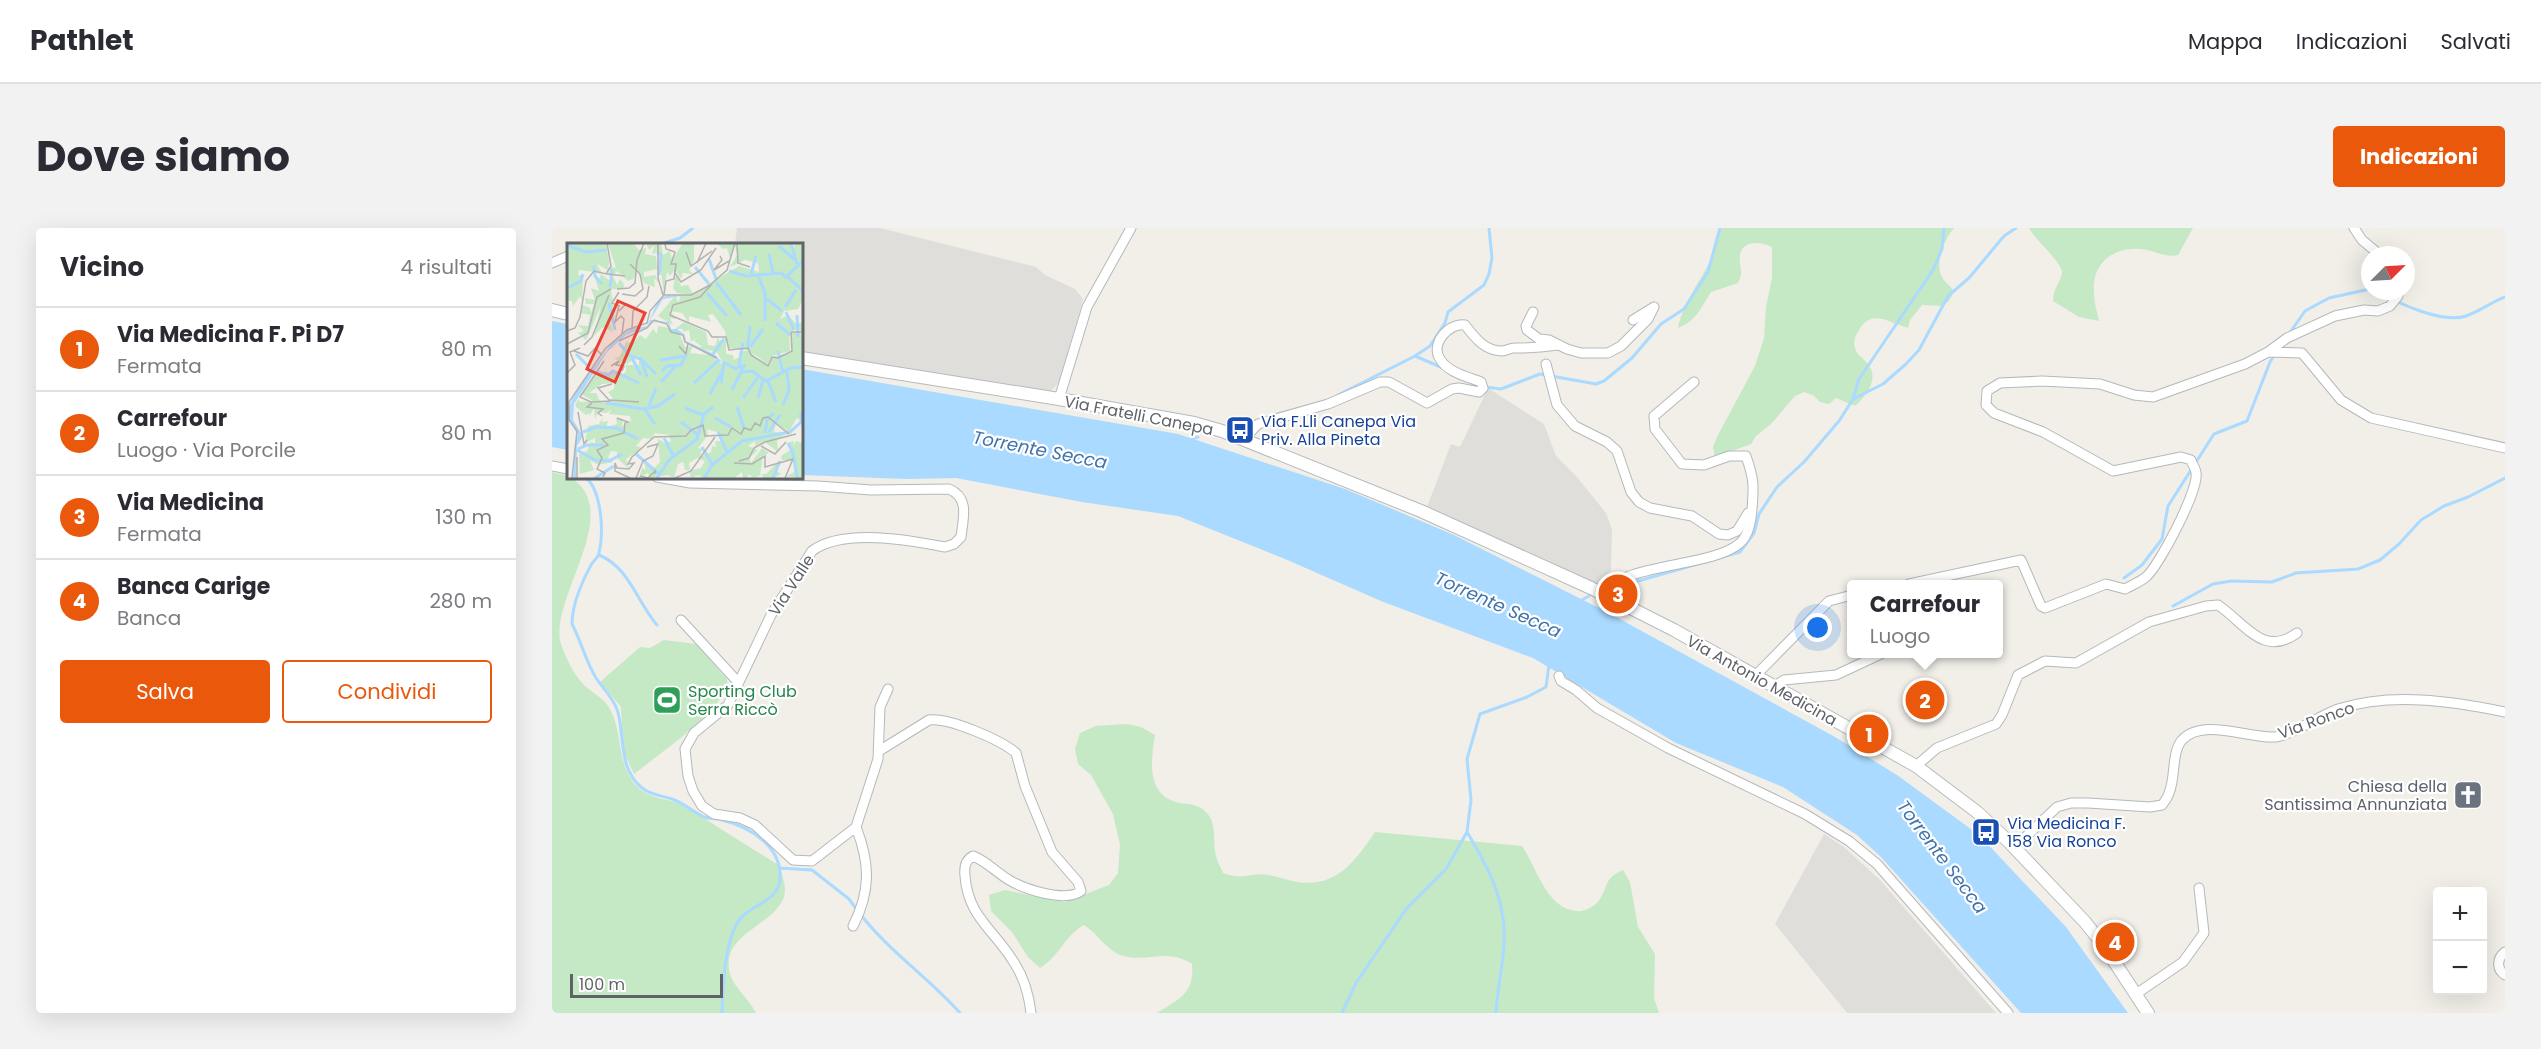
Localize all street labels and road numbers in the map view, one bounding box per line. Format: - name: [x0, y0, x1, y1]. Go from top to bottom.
- street label: Via Fratelli Canepa: [1062, 390, 1215, 441]
- street label: Via Valle: [763, 550, 820, 621]
- street label: Via Antonio Medicina: [1682, 629, 1841, 731]
- street label: Via Ronco: [2275, 696, 2358, 745]

